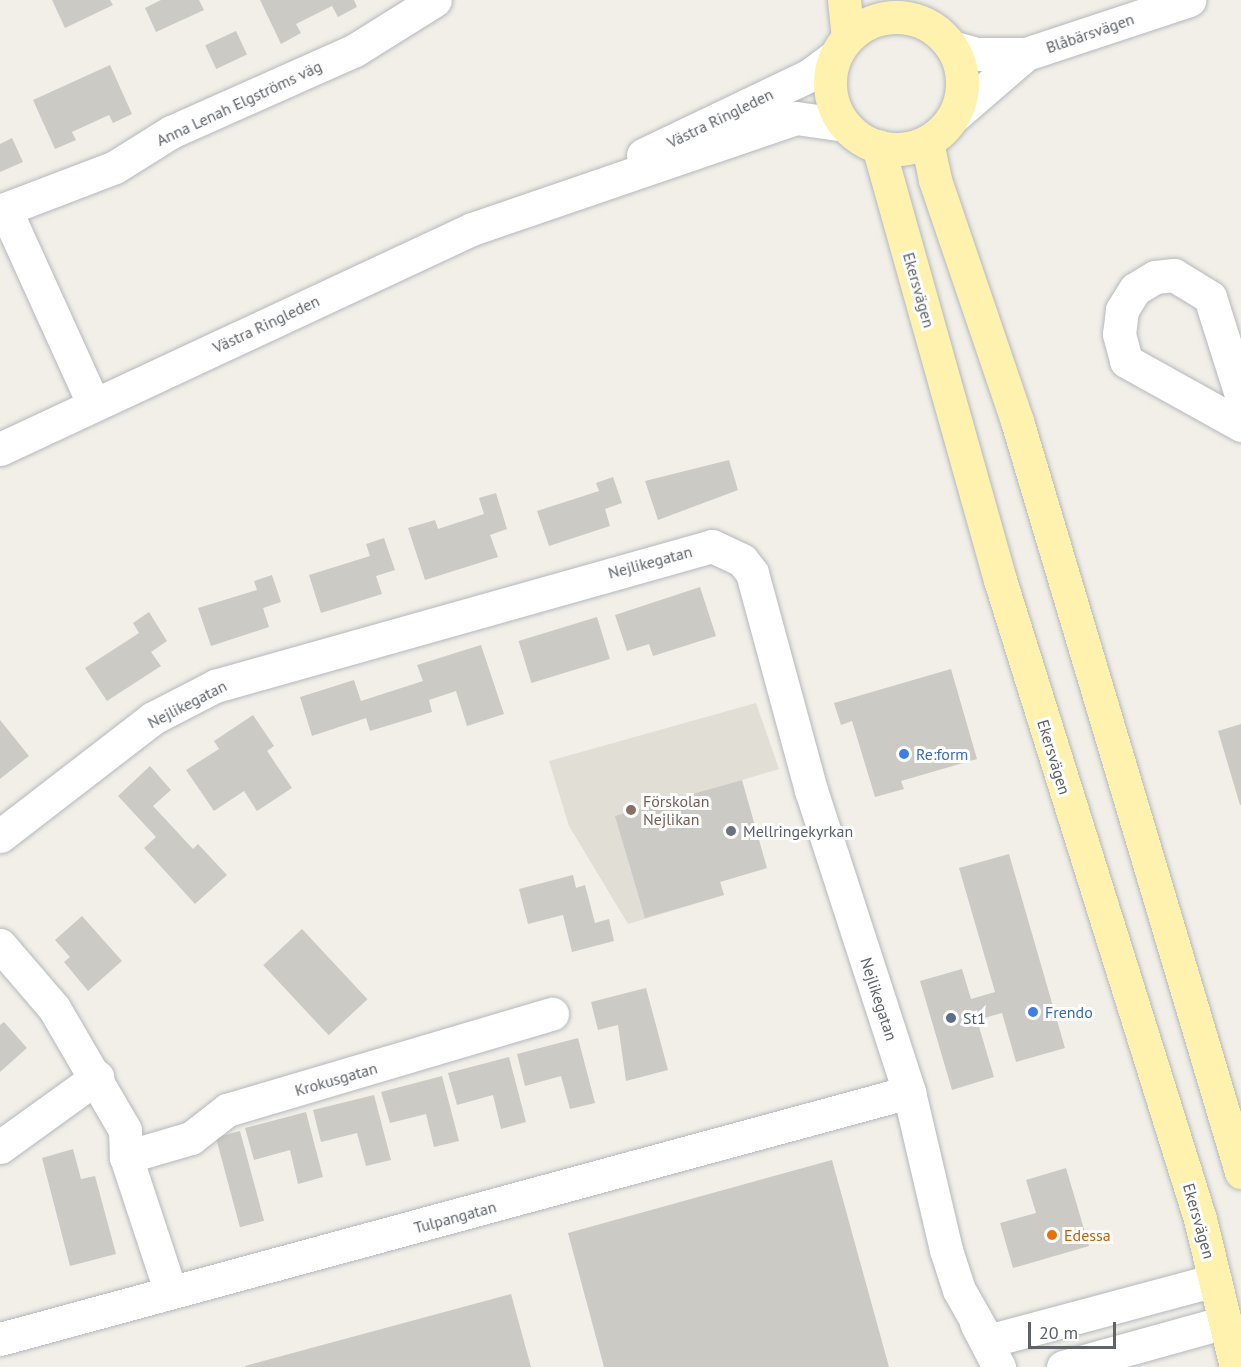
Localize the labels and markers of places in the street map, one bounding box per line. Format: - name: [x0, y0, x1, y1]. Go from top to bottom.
- place label: Re:form: [916, 744, 968, 764]
- marker: Re:form: [897, 747, 911, 761]
- place label: Förskolan Nejlikan: [643, 791, 709, 829]
- marker: Förskolan Nejlikan: [624, 803, 638, 817]
- place label: Mellringekyrkan: [743, 821, 853, 841]
- marker: Mellringekyrkan: [724, 824, 738, 838]
- place label: Frendo: [1045, 1002, 1093, 1022]
- marker: Frendo: [1026, 1005, 1040, 1019]
- place label: St1: [963, 1008, 986, 1028]
- marker: St1: [944, 1011, 958, 1025]
- place label: Edessa: [1064, 1225, 1111, 1245]
- marker: Edessa: [1045, 1228, 1059, 1242]

